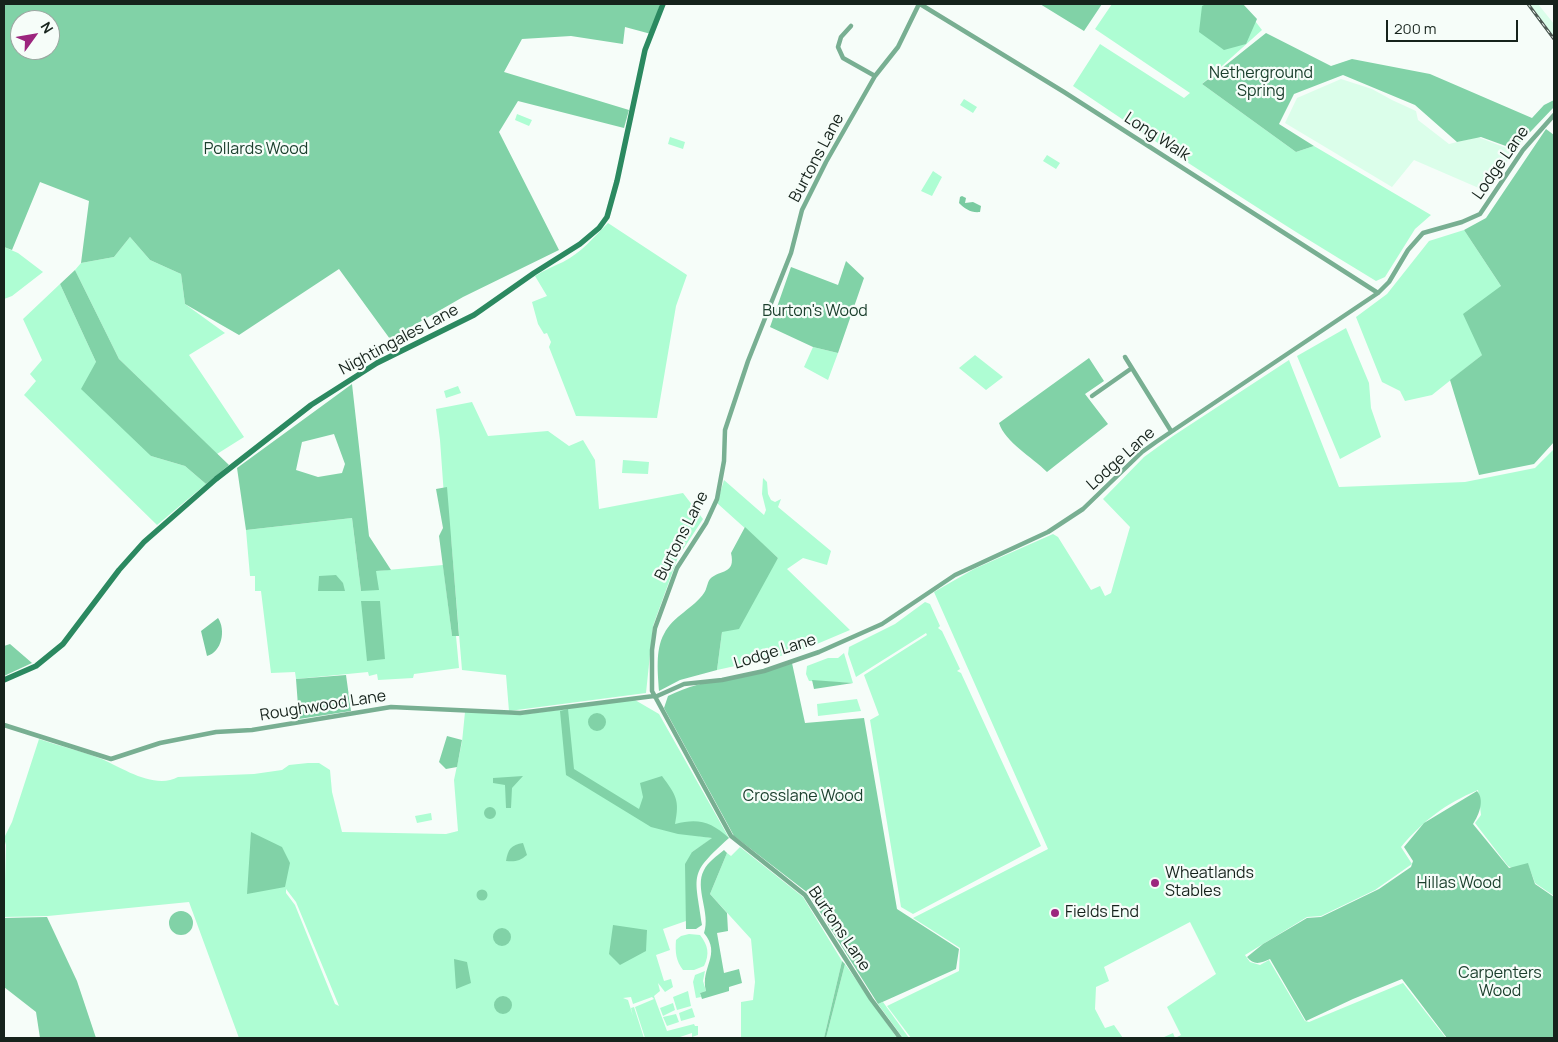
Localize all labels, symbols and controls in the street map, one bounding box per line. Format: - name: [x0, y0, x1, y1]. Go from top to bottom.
- north arrow: [10, 10, 60, 60]
- scale bar: [1388, 10, 1520, 42]
- text: N: [37, 18, 58, 37]
- text: 200 m: [1394, 18, 1437, 39]
- park label: Netherground Spring: [1209, 64, 1313, 102]
- street label: Long Walk: [1120, 109, 1194, 165]
- street label: Burtons Lane: [786, 110, 848, 206]
- street label: Lodge Lane: [1469, 123, 1533, 203]
- park label: Pollards Wood: [204, 140, 308, 160]
- street label: Nightingales Lane: [336, 300, 462, 380]
- park label: Burton's Wood: [762, 302, 868, 322]
- street label: Lodge Lane: [1083, 423, 1159, 495]
- street label: Burtons Lane: [651, 488, 713, 584]
- street label: Lodge Lane: [732, 630, 818, 674]
- street label: Roughwood Lane: [259, 687, 387, 725]
- park label: Crosslane Wood: [743, 787, 863, 807]
- place label: Wheatlands Stables: [1165, 864, 1254, 902]
- park label: Hillas Wood: [1416, 874, 1502, 894]
- marker: Wheatlands Stables: [1149, 877, 1161, 889]
- street label: Burtons Lane: [804, 883, 874, 975]
- place label: Fields End: [1065, 903, 1139, 923]
- marker: Fields End: [1049, 907, 1061, 919]
- park label: Carpenters Wood: [1458, 964, 1542, 1002]

